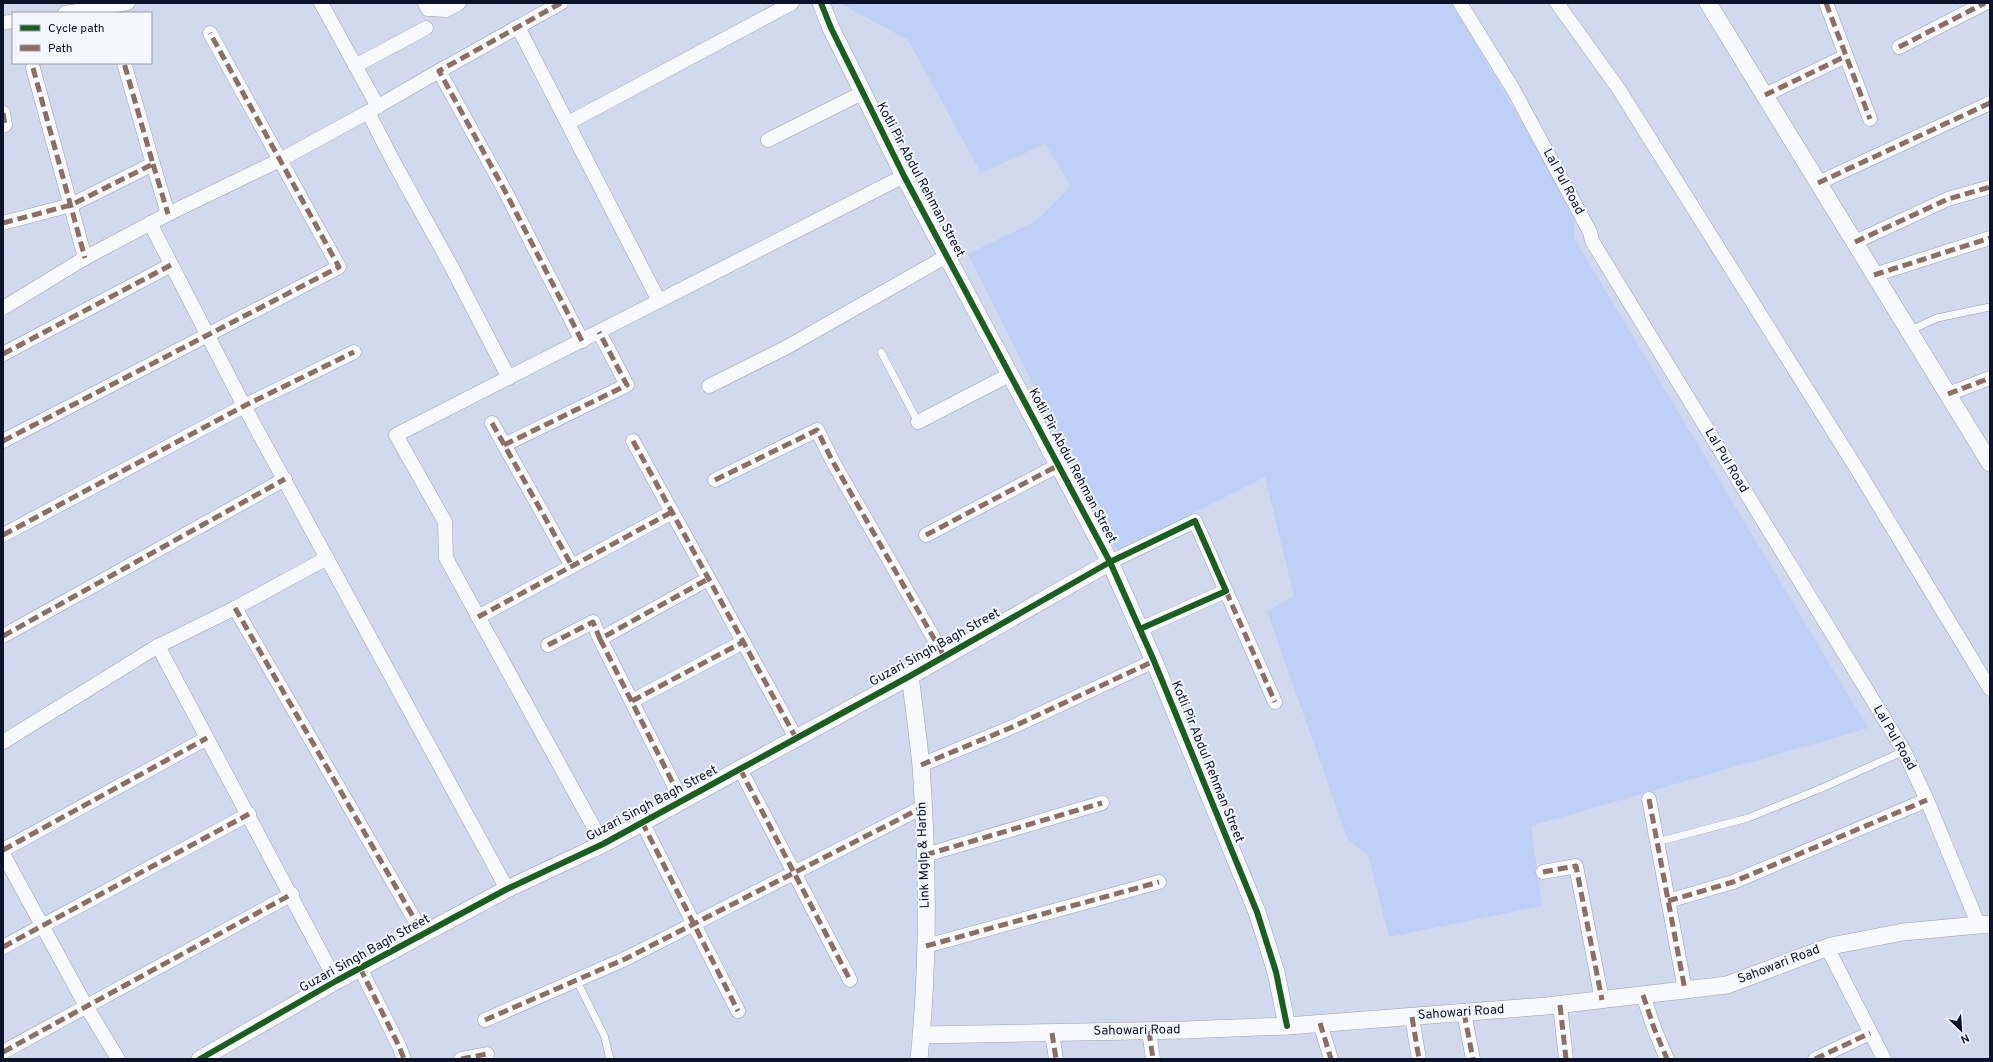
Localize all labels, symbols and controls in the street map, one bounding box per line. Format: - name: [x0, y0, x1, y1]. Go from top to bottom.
- legend: [12, 12, 152, 64]
- text: Cycle path: [48, 21, 105, 37]
- text: Path: [48, 41, 73, 57]
- street label: Kotli Pir Abdul Rehman Street: [872, 100, 968, 260]
- street label: Lal Pul Road: [1539, 146, 1587, 218]
- street label: Kotli Pir Abdul Rehman Street: [1024, 386, 1120, 546]
- street label: Lal Pul Road: [1700, 426, 1752, 496]
- street label: Guzari Singh Bagh Street: [867, 605, 1003, 691]
- street label: Kotli Pir Abdul Rehman Street: [1167, 679, 1247, 845]
- street label: Lal Pul Road: [1869, 703, 1919, 773]
- street label: Guzari Singh Bagh Street: [584, 762, 721, 845]
- street label: Link Mglp & Harbn: [914, 801, 934, 909]
- street label: Guzari Singh Bagh Street: [297, 911, 433, 997]
- street label: Sahowari Road: [1736, 942, 1822, 988]
- street label: Sahowari Road: [1417, 1002, 1505, 1024]
- north arrow: [1941, 1010, 1981, 1050]
- street label: Sahowari Road: [1093, 1022, 1181, 1040]
- text: N: [1958, 1030, 1971, 1046]

